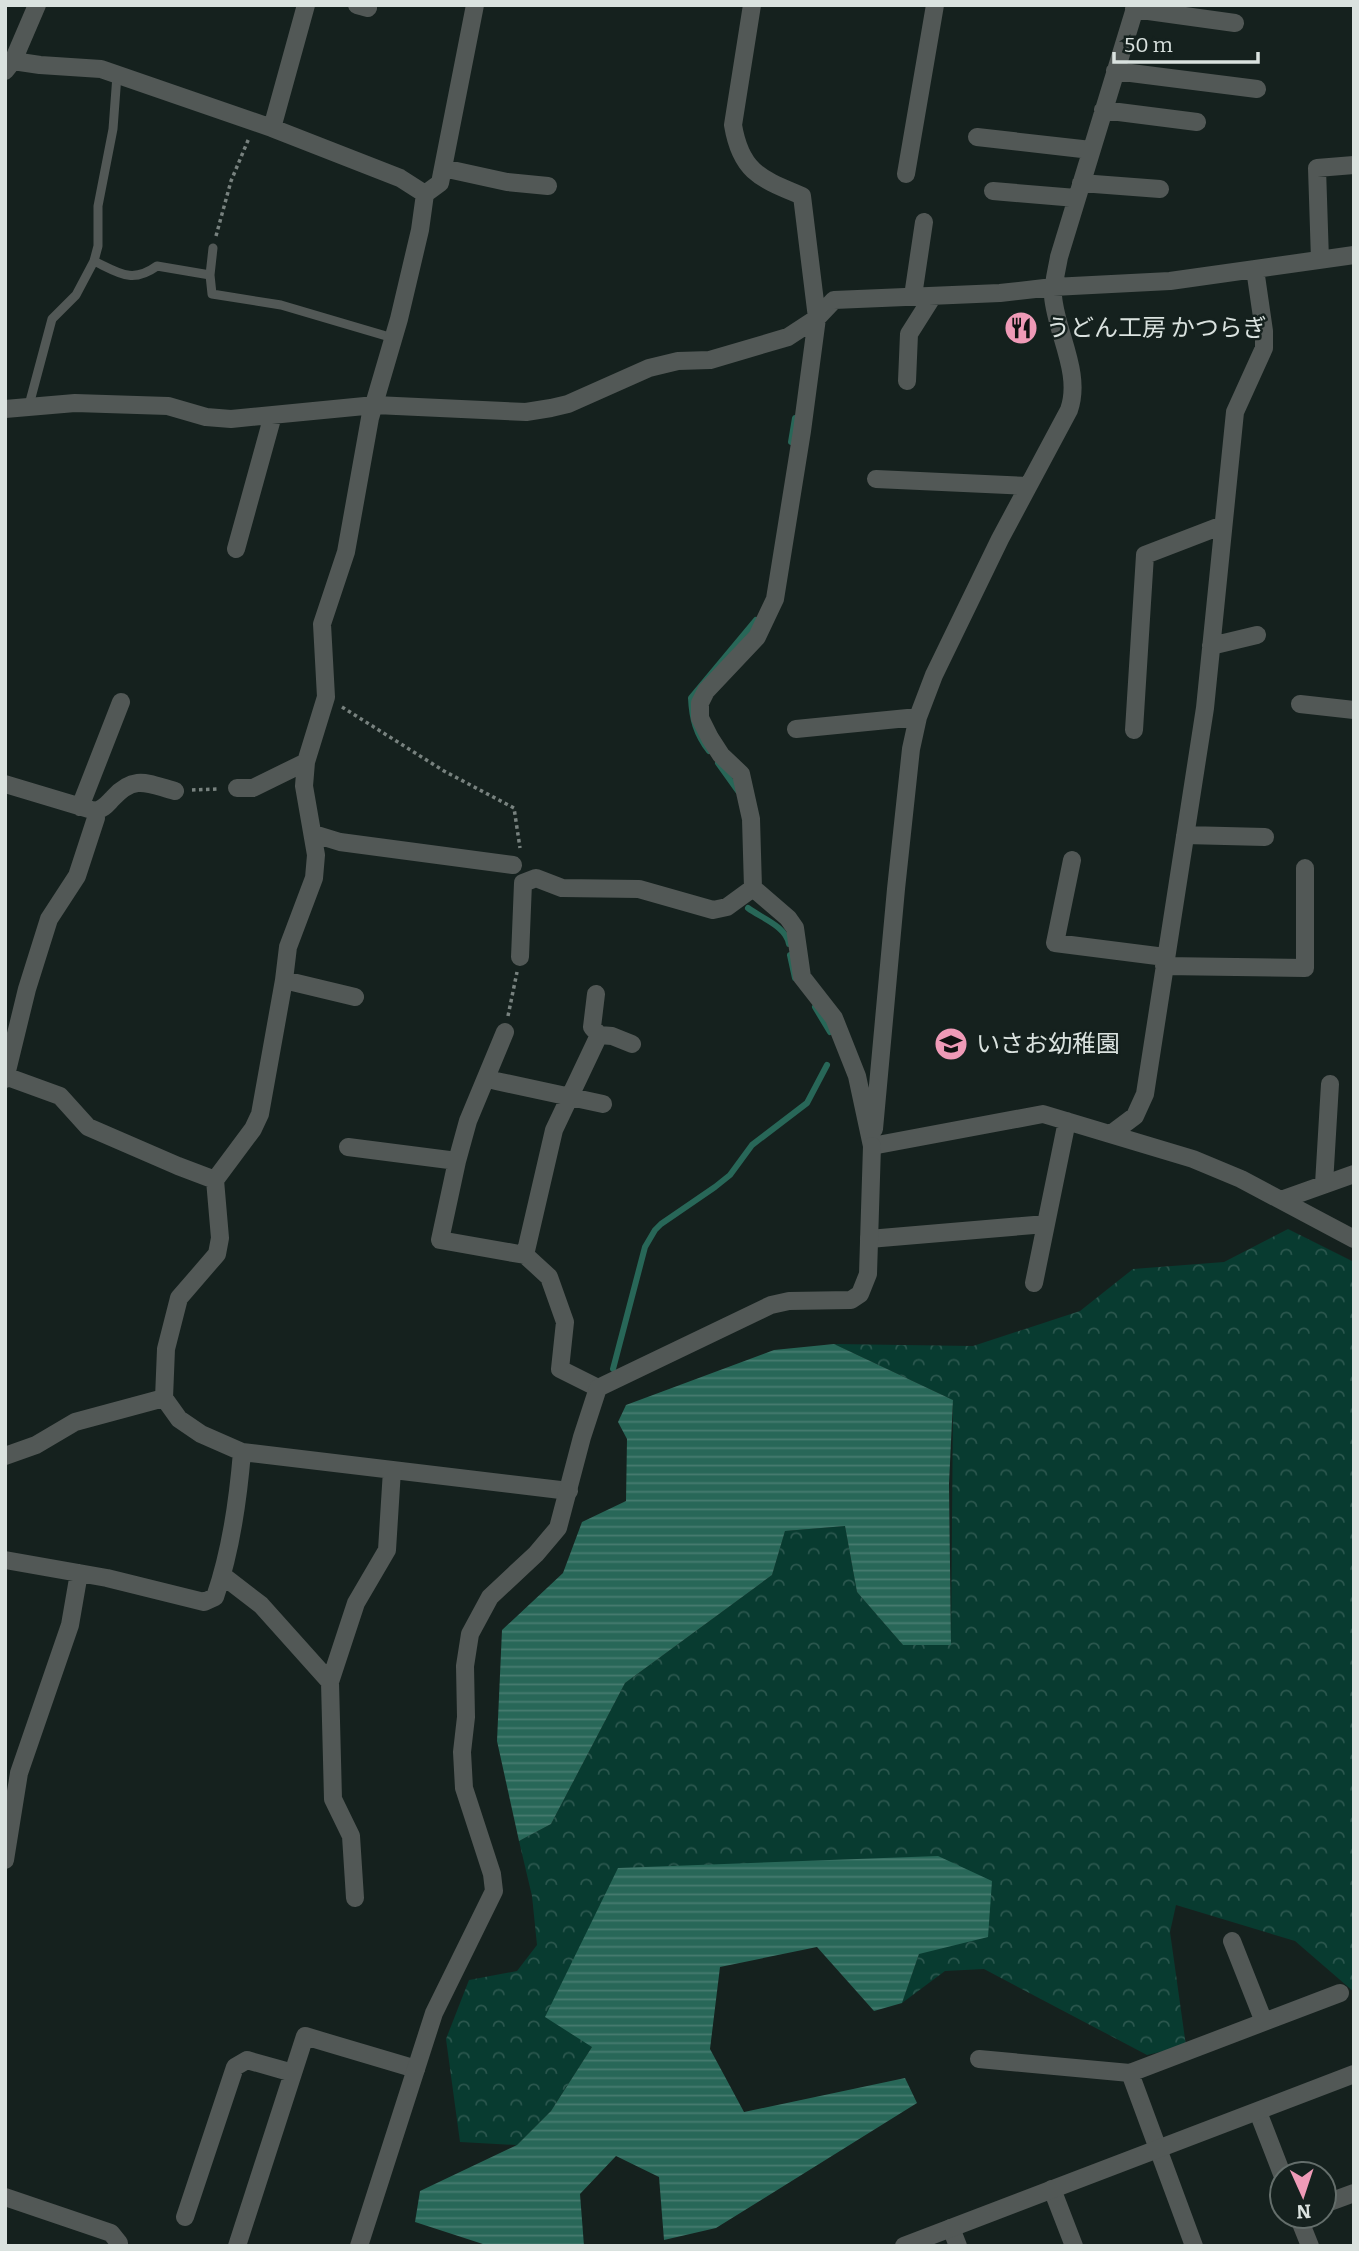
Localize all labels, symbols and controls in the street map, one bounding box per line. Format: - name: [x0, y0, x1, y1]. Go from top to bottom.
- scale bar: [1114, 21, 1258, 65]
- text: 50 m: [1124, 32, 1173, 58]
- restaurant icon: うどん工房 かつらぎ: [1002, 309, 1040, 347]
- place label: うどん工房 かつらぎ: [1046, 314, 1267, 342]
- school or university icon: いさお幼稚園: [932, 1025, 970, 1063]
- place label: いさお幼稚園: [976, 1030, 1120, 1058]
- north arrow: [1268, 2160, 1338, 2230]
- text: N: [1296, 2200, 1312, 2223]

